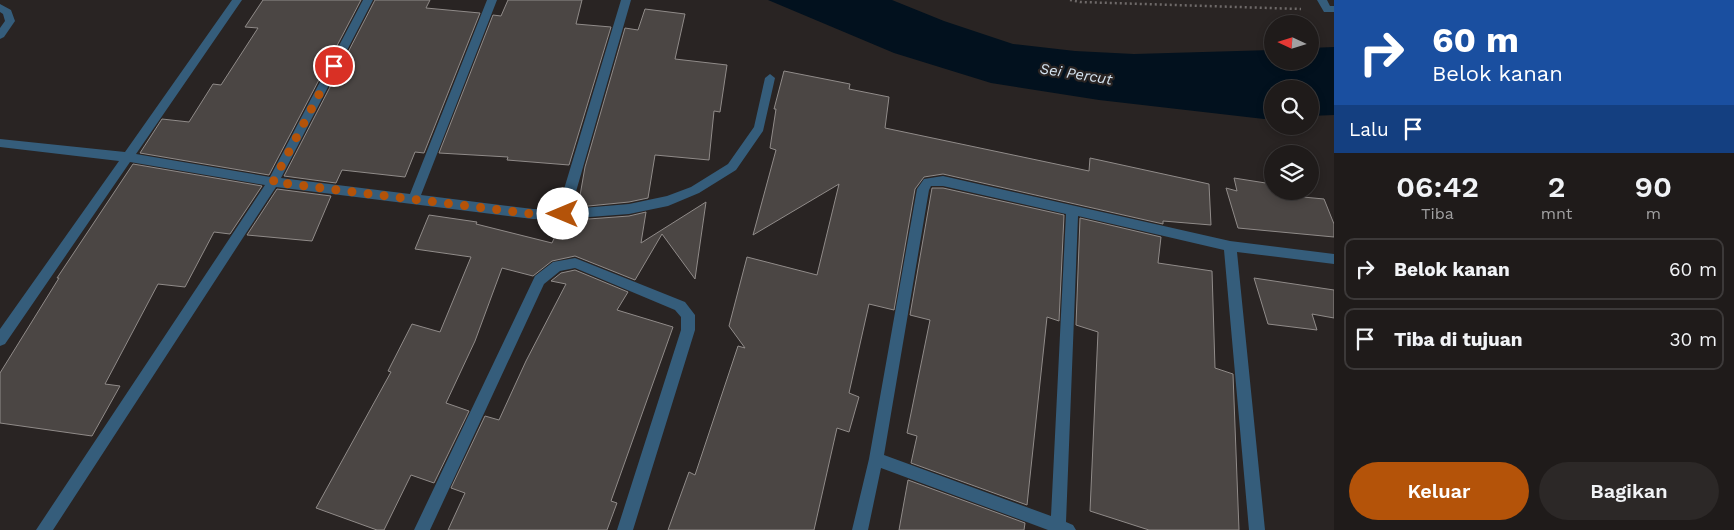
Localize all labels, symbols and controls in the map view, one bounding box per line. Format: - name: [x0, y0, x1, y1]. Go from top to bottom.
- north arrow: [1264, 15, 1319, 70]
- map controls: [1264, 15, 1319, 200]
- text: 60 m: [1432, 19, 1519, 61]
- icon: right: [1349, 20, 1414, 85]
- pin: [313, 45, 355, 87]
- icon: arrive: [320, 52, 348, 80]
- water label: Sei Percut: [1038, 59, 1115, 89]
- text: Belok kanan: [1432, 61, 1563, 86]
- button: search: [1264, 80, 1319, 135]
- icon: arrive: [1399, 115, 1427, 143]
- text: Lalu: [1349, 118, 1389, 141]
- button: layers: [1264, 145, 1319, 200]
- text: 06:42: [1396, 169, 1479, 204]
- text: 2: [1548, 169, 1566, 204]
- text: 90: [1634, 169, 1672, 204]
- position arrow: [536, 187, 588, 239]
- text: Tiba: [1421, 204, 1454, 223]
- text: mnt: [1541, 204, 1573, 223]
- text: m: [1646, 204, 1661, 223]
- icon: right: [1351, 255, 1379, 283]
- text: Belok kanan: [1394, 258, 1510, 281]
- text: 60 m: [1669, 258, 1717, 281]
- icon: arrive: [1351, 325, 1379, 353]
- text: Tiba di tujuan: [1394, 328, 1523, 351]
- text: 30 m: [1670, 328, 1717, 351]
- button: Keluar: [1349, 462, 1529, 520]
- button: Bagikan: [1539, 462, 1719, 520]

